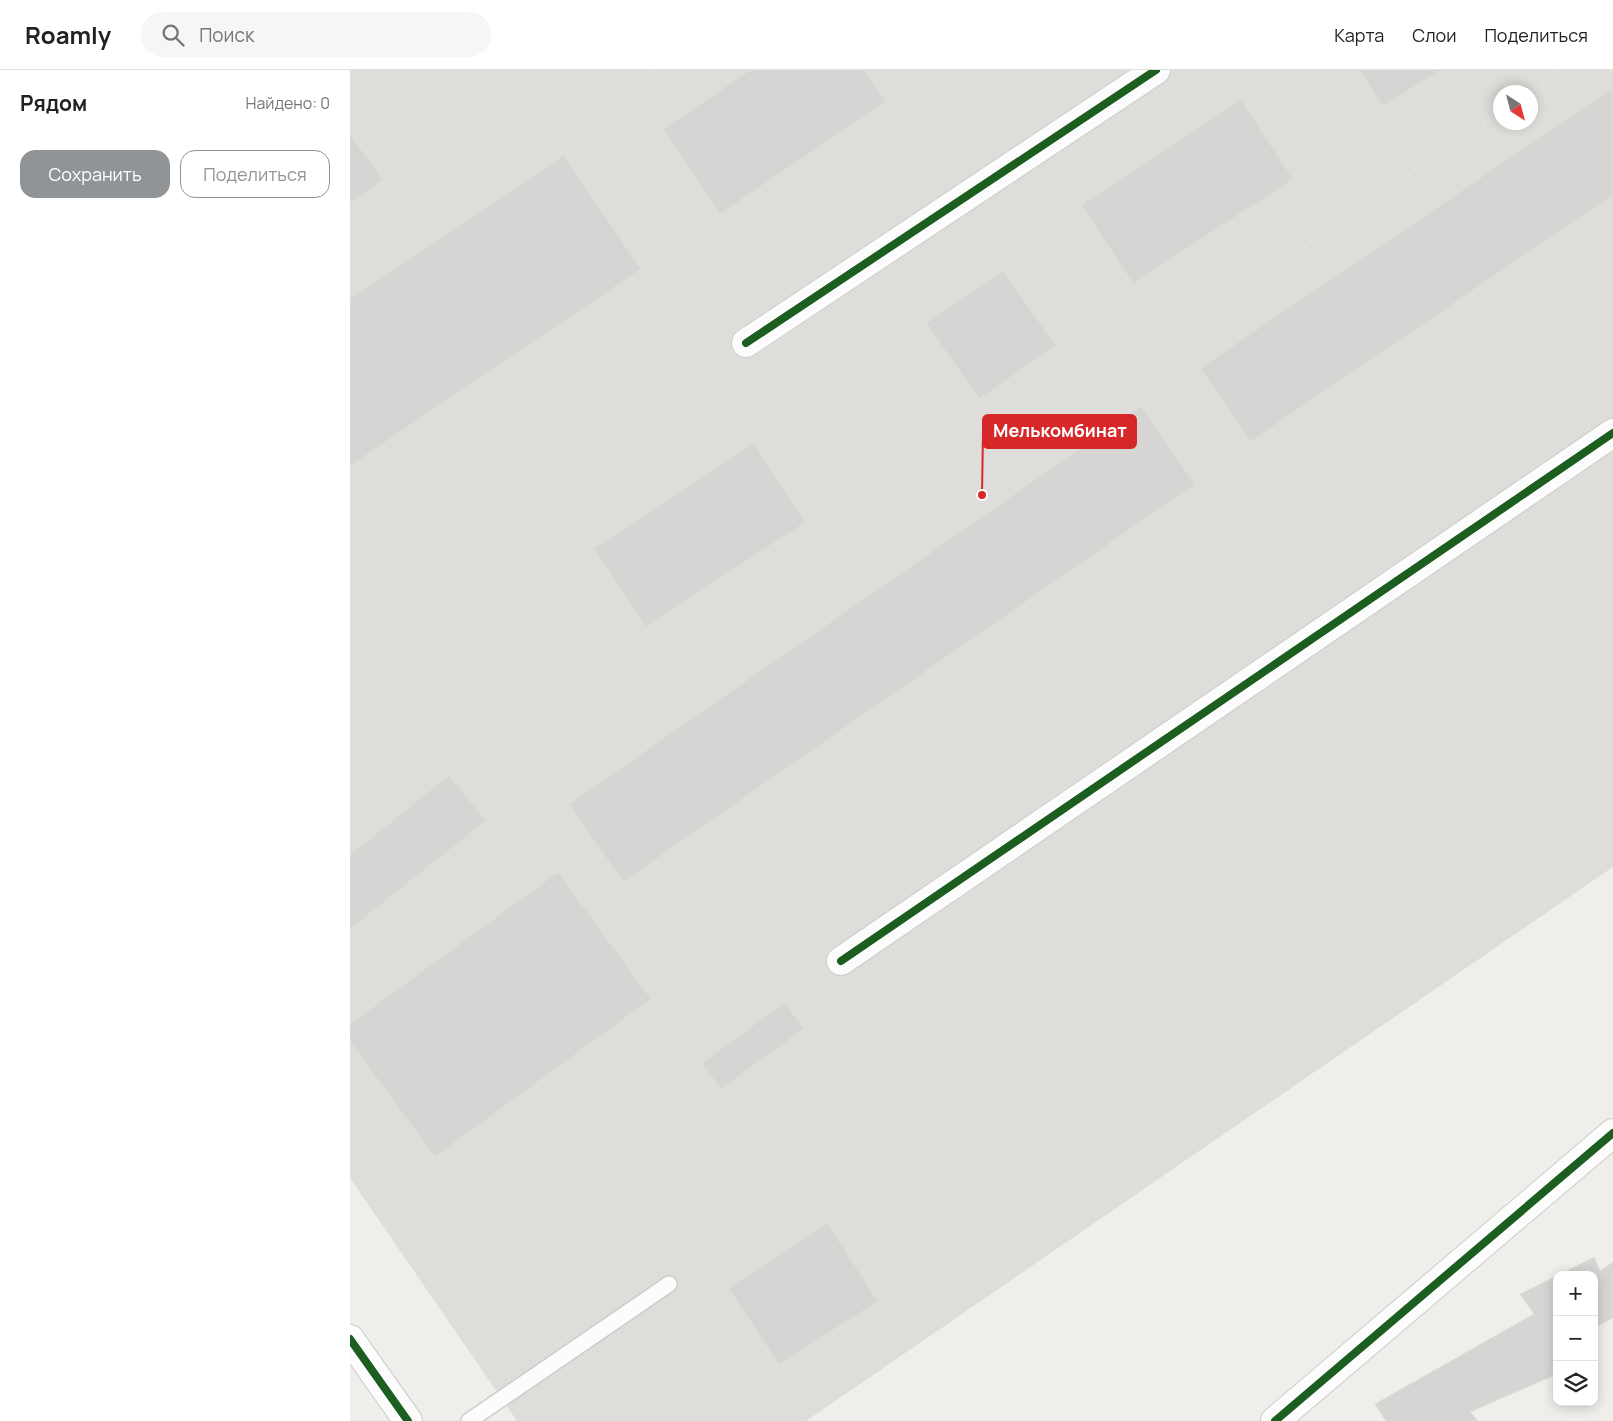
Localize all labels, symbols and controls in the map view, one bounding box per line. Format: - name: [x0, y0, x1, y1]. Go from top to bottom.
- search box: [141, 12, 491, 57]
- text: Roamly: [25, 18, 111, 51]
- icon: search: [159, 21, 187, 49]
- text: Поиск: [199, 22, 254, 48]
- text: Карта: [1334, 23, 1384, 47]
- text: Слои: [1412, 23, 1456, 47]
- text: Поделиться: [1484, 23, 1588, 47]
- north arrow: [1493, 85, 1538, 130]
- text: Рядом: [20, 89, 87, 117]
- text: Найдено: 0: [245, 92, 330, 114]
- button: Сохранить: [20, 150, 170, 198]
- button: Поделиться: [180, 150, 330, 198]
- callout: Мелькомбинат: [983, 415, 1136, 448]
- text: Мелькомбинат: [993, 418, 1127, 442]
- map controls: [1553, 1271, 1598, 1406]
- button: +: [1553, 1271, 1598, 1316]
- button: −: [1553, 1316, 1598, 1361]
- button: layers: [1553, 1361, 1598, 1406]

